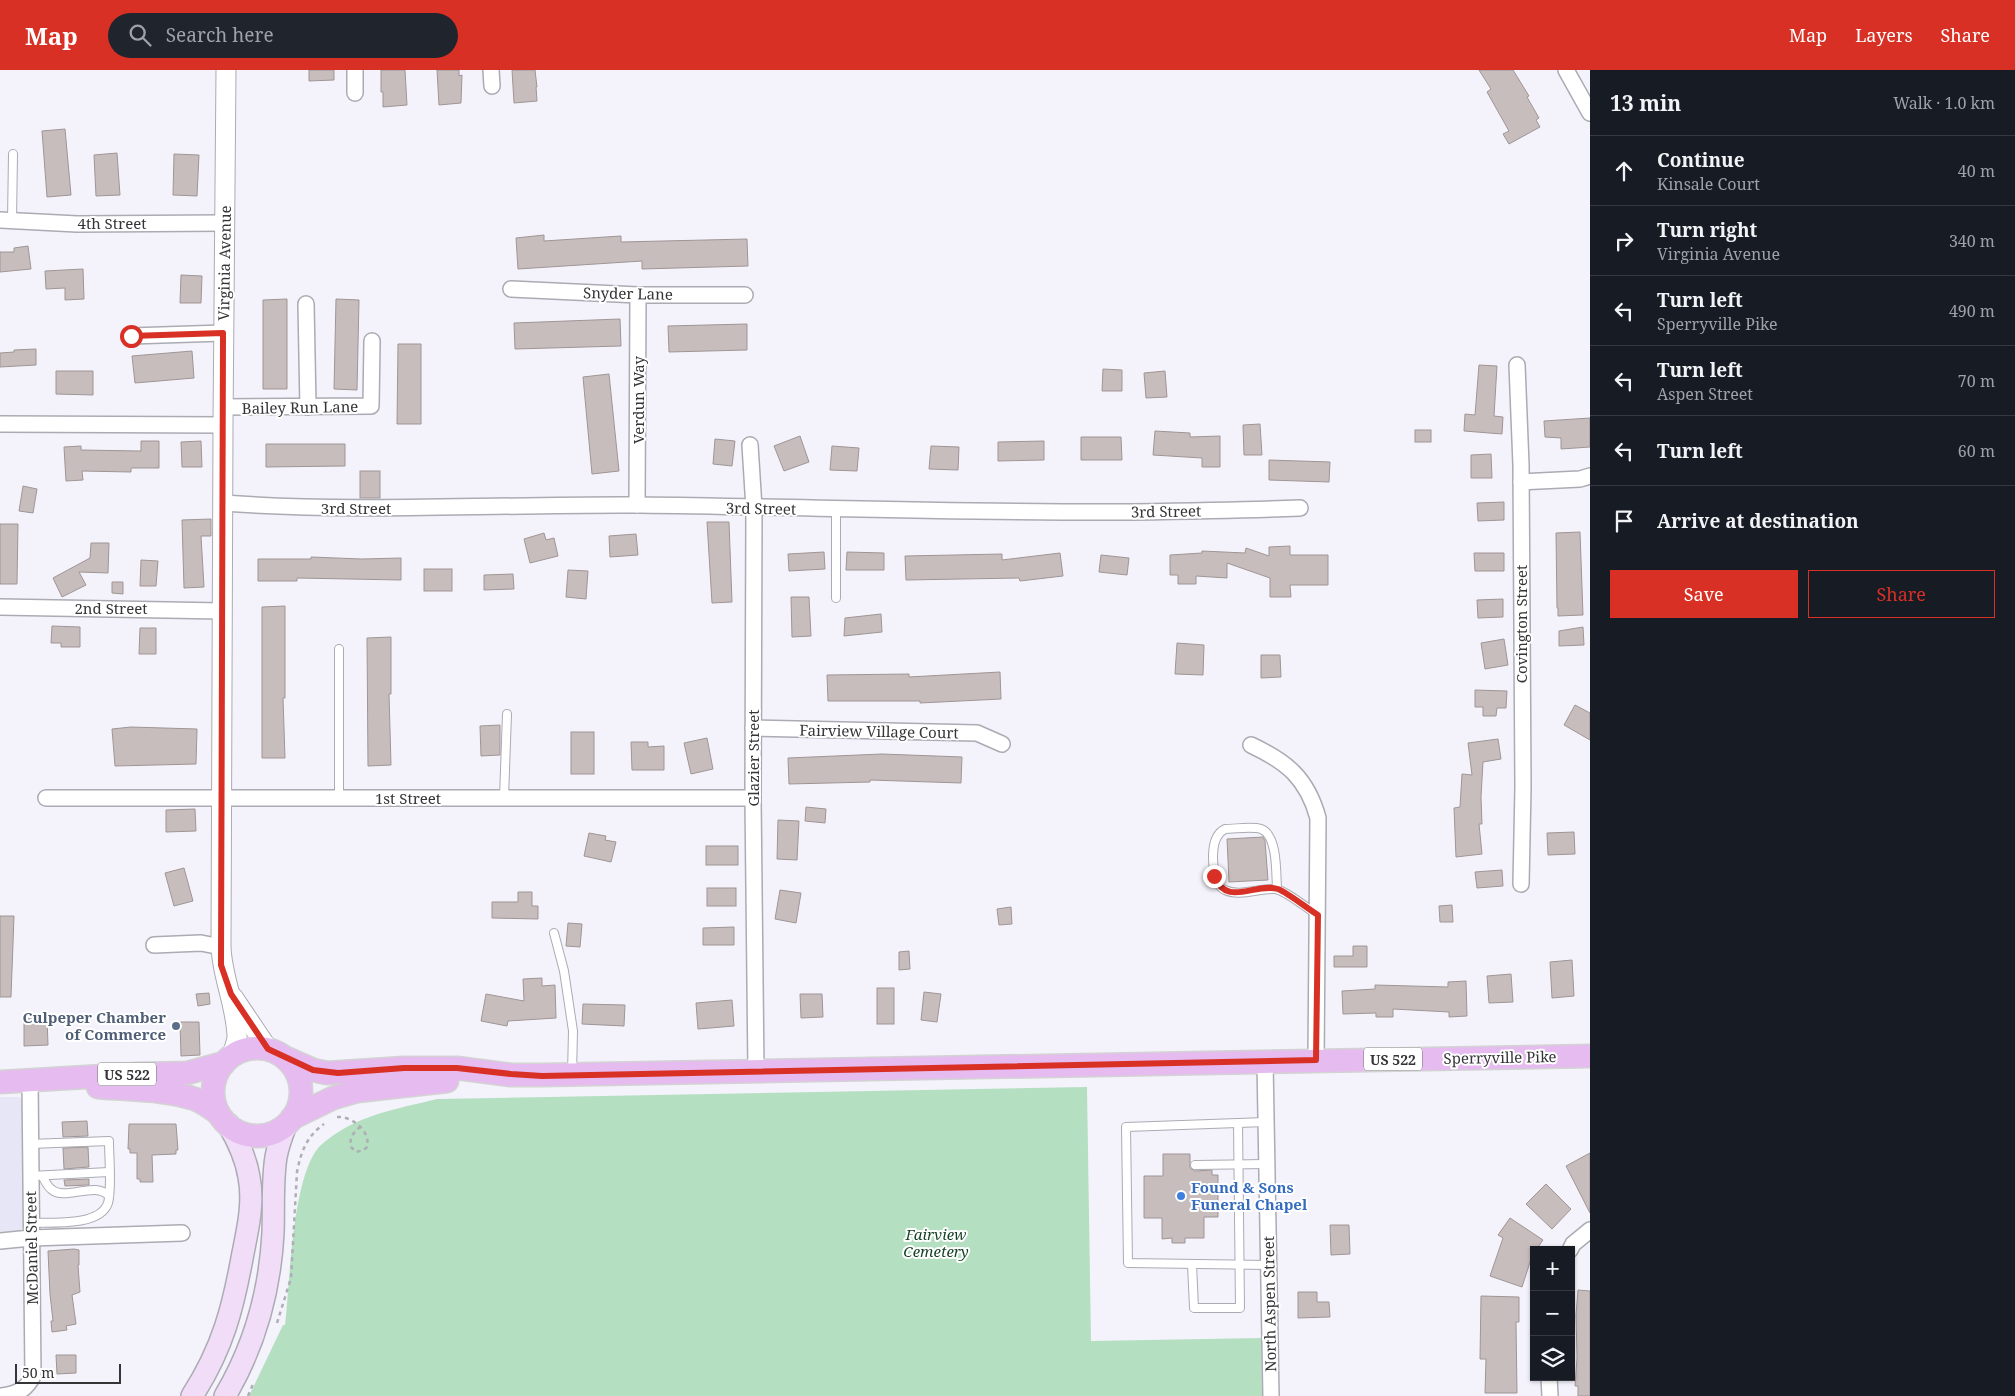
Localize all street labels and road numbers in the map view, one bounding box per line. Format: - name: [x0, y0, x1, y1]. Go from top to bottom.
- street label: Virginia Avenue: [213, 205, 235, 321]
- street label: 4th Street: [78, 213, 146, 233]
- street label: Snyder Lane: [583, 282, 673, 304]
- street label: Verdun Way: [628, 356, 648, 444]
- street label: Bailey Run Lane: [242, 396, 358, 418]
- street label: 3rd Street: [726, 497, 796, 519]
- street label: 3rd Street: [321, 498, 391, 518]
- street label: 3rd Street: [1131, 500, 1201, 522]
- street label: Covington Street: [1511, 565, 1531, 683]
- street label: 2nd Street: [74, 598, 148, 618]
- street label: Glazier Street: [743, 709, 763, 807]
- street label: Fairview Village Court: [799, 720, 959, 742]
- street label: 1st Street: [375, 788, 441, 808]
- street label: Sperryville Pike: [1443, 1046, 1557, 1068]
- road number: US 522: [1364, 1048, 1422, 1071]
- road number: US 522: [98, 1062, 156, 1086]
- street label: McDaniel Street: [20, 1191, 42, 1305]
- street label: North Aspen Street: [1258, 1236, 1280, 1372]

